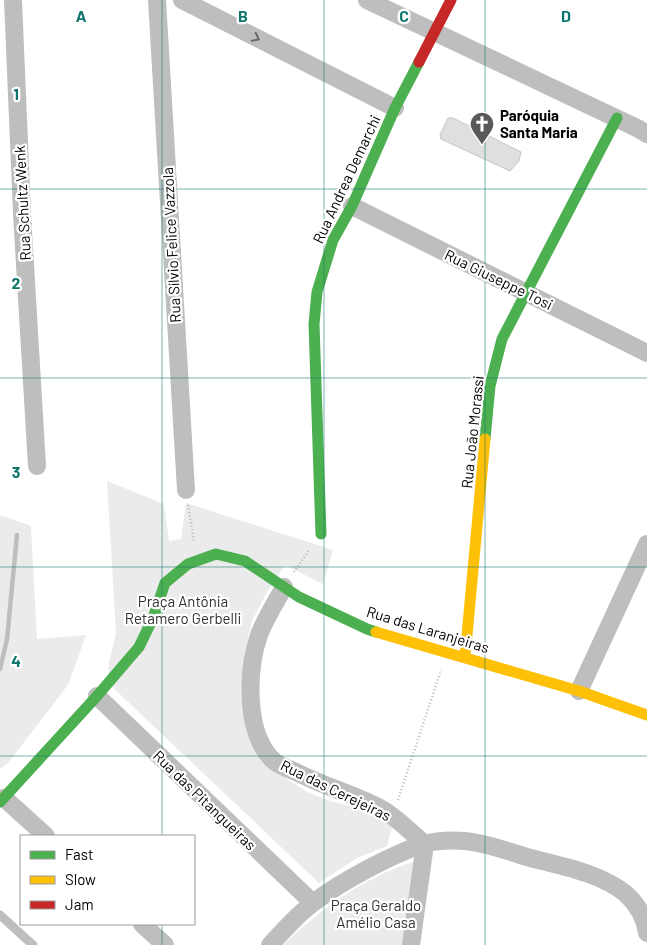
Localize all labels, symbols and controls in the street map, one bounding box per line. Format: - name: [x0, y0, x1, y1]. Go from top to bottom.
- text: A: [76, 6, 87, 25]
- text: B: [238, 6, 248, 25]
- text: C: [399, 6, 409, 25]
- text: D: [561, 6, 571, 25]
- one-way arrow: [251, 32, 260, 42]
- text: 1: [13, 84, 19, 103]
- place label: Paróquia Santa Maria: [500, 106, 578, 141]
- church icon: Paróquia Santa Maria: [469, 111, 495, 145]
- street label: Rua Andrea Demarchi: [308, 112, 384, 246]
- street label: Rua Schultz Wenk: [10, 145, 34, 261]
- street label: Rua Sílvio Felice Vazzola: [158, 167, 184, 323]
- street label: Rua Giuseppe Tosi: [442, 245, 556, 313]
- text: 2: [12, 273, 21, 292]
- street label: Rua João Morassi: [457, 375, 487, 489]
- text: 3: [12, 462, 20, 481]
- park label: Praça Antônia Retamero Gerbelli: [125, 592, 241, 627]
- street label: Rua das Laranjeiras: [365, 602, 491, 656]
- text: 4: [11, 651, 21, 670]
- street label: Rua das Pitangueiras: [150, 746, 260, 854]
- street label: Rua das Cerejeiras: [278, 756, 394, 824]
- legend: [20, 835, 195, 925]
- text: Fast: [65, 845, 93, 863]
- text: Slow: [65, 870, 96, 888]
- text: Jam: [65, 895, 94, 913]
- park label: Praça Geraldo Amélio Casa: [331, 896, 421, 931]

